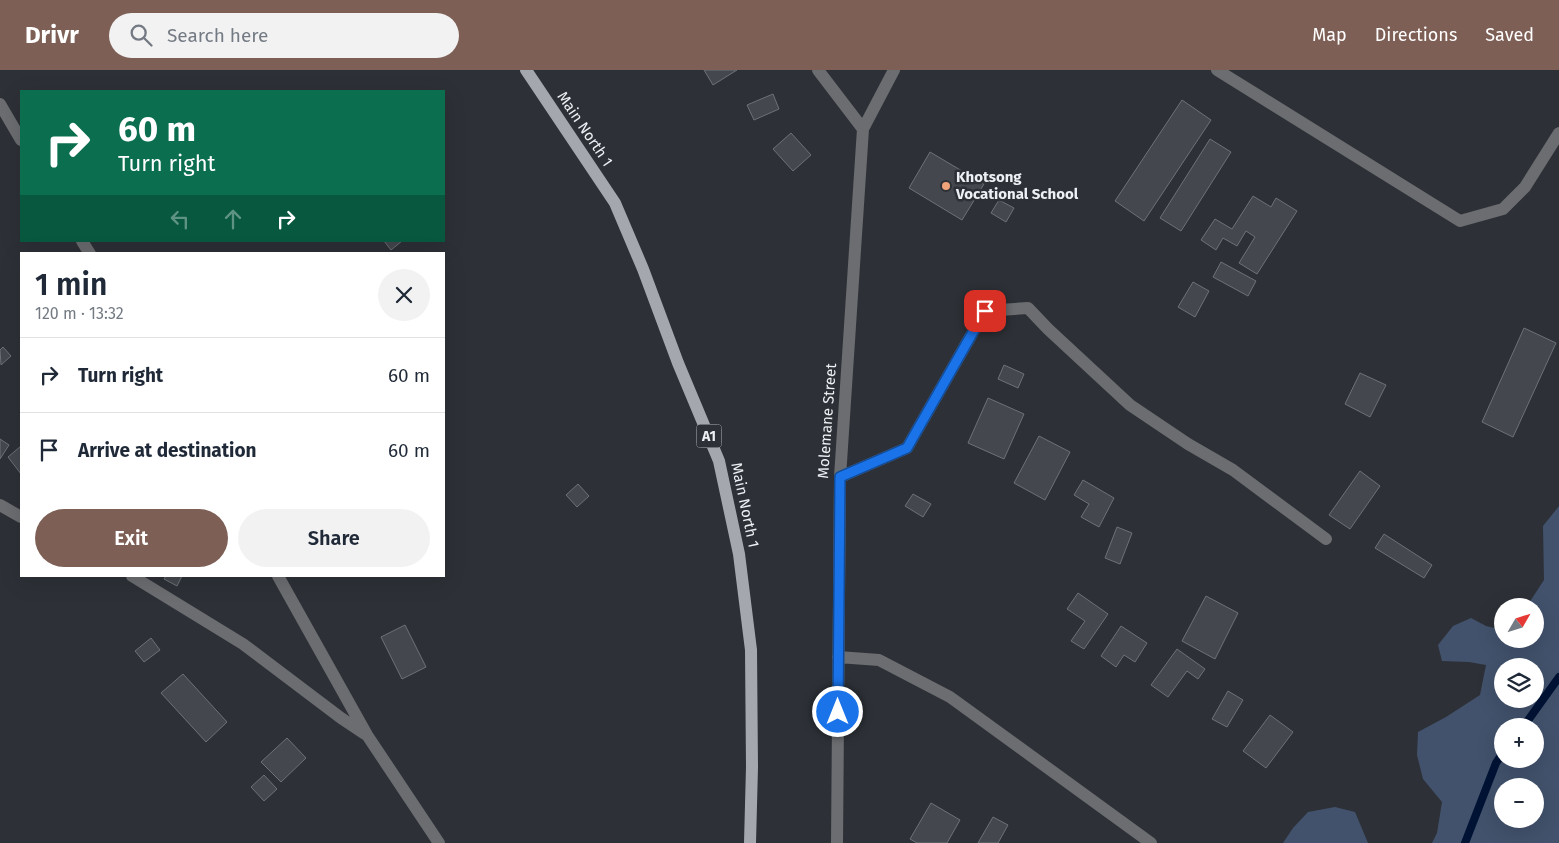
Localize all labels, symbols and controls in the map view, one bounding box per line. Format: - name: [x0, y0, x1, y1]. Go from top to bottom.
- search box: [109, 13, 459, 58]
- text: Drivr: [25, 21, 79, 49]
- icon: search: [127, 21, 155, 49]
- text: Search here: [167, 24, 268, 47]
- text: Map: [1312, 24, 1347, 46]
- text: Directions: [1375, 24, 1457, 46]
- text: Saved: [1485, 24, 1534, 46]
- street label: Main North 1: [553, 88, 617, 170]
- text: 60 m: [118, 108, 196, 150]
- icon: right: [35, 110, 100, 175]
- text: Turn right: [118, 150, 215, 177]
- place label: Khotsong Vocational School: [955, 168, 1079, 203]
- marker: Khotsong Vocational School: [940, 180, 952, 192]
- icon: left: [166, 205, 194, 233]
- icon: ahead: [219, 205, 247, 233]
- icon: right: [272, 205, 300, 233]
- text: 1 min: [35, 267, 107, 303]
- button: close: [378, 269, 430, 321]
- pin: [964, 290, 1006, 332]
- icon: arrive: [971, 297, 999, 325]
- text: 120 m · 13:32: [35, 304, 124, 323]
- icon: right: [35, 361, 63, 389]
- street label: Molemane Street: [814, 362, 840, 479]
- text: Turn right: [78, 364, 163, 387]
- text: 60 m: [388, 364, 430, 387]
- road number: A1: [696, 424, 722, 448]
- icon: arrive: [35, 436, 63, 464]
- text: Arrive at destination: [78, 439, 257, 462]
- text: 60 m: [388, 439, 430, 462]
- street label: Main North 1: [727, 461, 763, 549]
- button: Exit: [35, 509, 228, 567]
- button: Share: [238, 509, 430, 567]
- north arrow: [1494, 598, 1544, 648]
- map controls: [1494, 598, 1544, 828]
- button: layers: [1494, 658, 1544, 708]
- position arrow: [811, 685, 863, 737]
- button: +: [1494, 718, 1544, 768]
- button: −: [1494, 778, 1544, 828]

